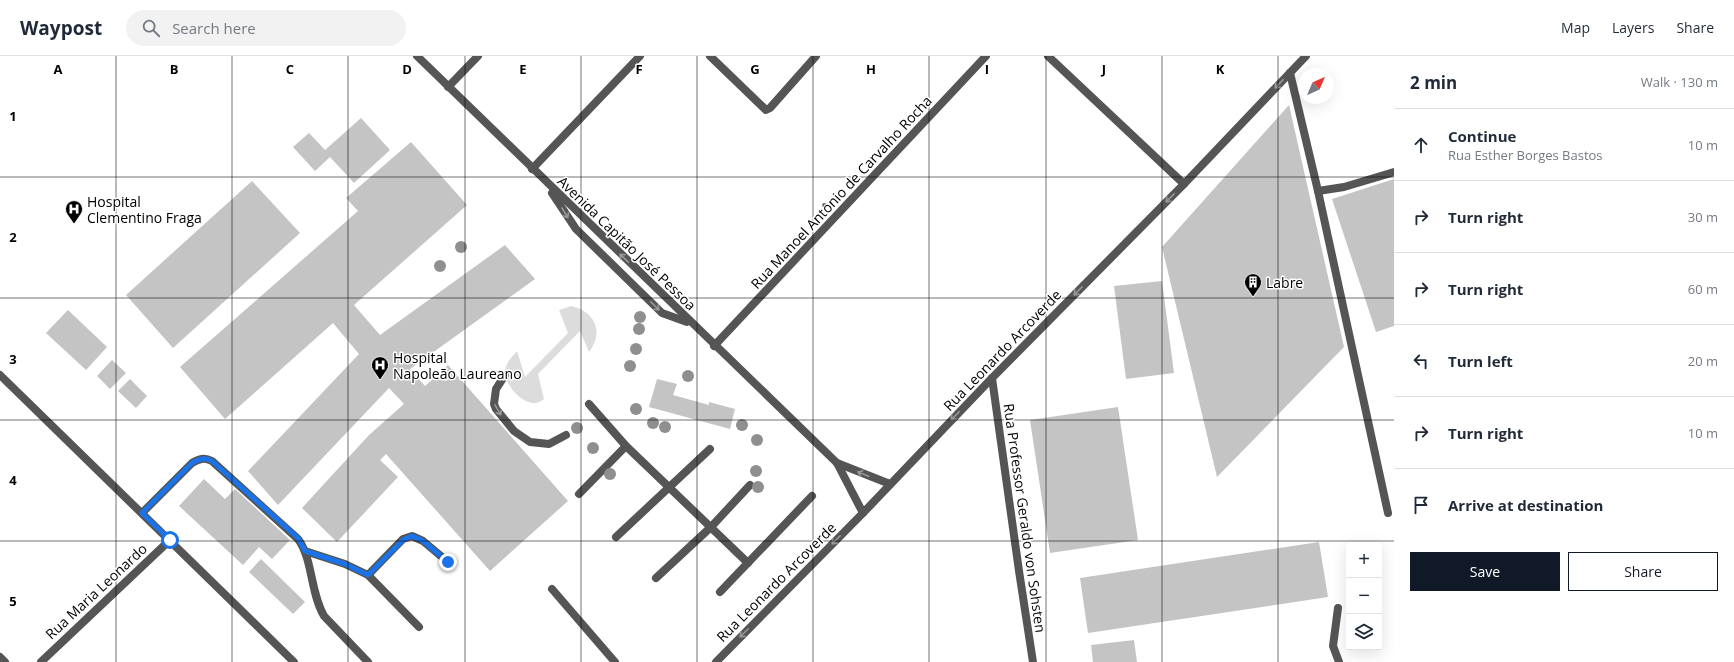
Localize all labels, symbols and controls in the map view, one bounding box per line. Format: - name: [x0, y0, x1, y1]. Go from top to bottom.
- search box: [126, 10, 406, 46]
- text: Waypost: [20, 15, 102, 41]
- icon: search: [140, 17, 162, 39]
- text: Search here: [172, 18, 256, 38]
- text: Map: [1561, 18, 1590, 37]
- text: Layers: [1612, 18, 1654, 37]
- text: Share: [1676, 18, 1714, 37]
- text: A: [54, 60, 63, 78]
- text: B: [170, 60, 179, 78]
- text: C: [286, 60, 294, 78]
- text: D: [402, 60, 412, 78]
- text: E: [519, 60, 527, 78]
- text: F: [635, 60, 643, 78]
- text: G: [750, 60, 760, 78]
- text: H: [866, 60, 876, 78]
- text: I: [985, 60, 989, 78]
- text: J: [1101, 60, 1106, 78]
- text: K: [1216, 60, 1225, 78]
- north arrow: [1298, 68, 1334, 104]
- text: 2 min: [1410, 71, 1457, 94]
- text: Walk · 130 m: [1641, 73, 1718, 91]
- one-way arrow: [1274, 79, 1284, 89]
- street label: Rua Manoel Antônio de Carvalho Rocha: [746, 91, 936, 293]
- text: 1: [9, 107, 17, 125]
- text: Continue: [1448, 126, 1516, 146]
- icon: ahead: [1410, 134, 1432, 156]
- text: 10 m: [1688, 136, 1718, 154]
- text: Rua Esther Borges Bastos: [1448, 146, 1603, 164]
- street label: Avenida Capitão José Pessoa: [554, 172, 700, 314]
- place label: Hospital Clementino Fraga: [87, 192, 202, 227]
- one-way arrow: [1165, 193, 1175, 203]
- hospital icon: Hospital Clementino Fraga: [64, 199, 84, 224]
- icon: right: [1410, 206, 1432, 228]
- one-way arrow: [561, 207, 569, 219]
- text: Turn right: [1448, 207, 1523, 227]
- text: 30 m: [1688, 208, 1718, 226]
- text: 2: [9, 228, 17, 246]
- one-way arrow: [619, 254, 629, 263]
- building icon: Labre: [1243, 272, 1263, 297]
- place label: Labre: [1266, 273, 1303, 292]
- icon: right: [1410, 278, 1432, 300]
- text: Turn right: [1448, 279, 1523, 299]
- text: 60 m: [1688, 280, 1718, 298]
- street label: Rua Leonardo Arcoverde: [939, 285, 1065, 415]
- one-way arrow: [1073, 286, 1083, 295]
- one-way arrow: [650, 301, 660, 311]
- place label: Hospital Napoleão Laureano: [393, 348, 522, 383]
- text: 3: [9, 350, 17, 368]
- icon: left: [1410, 350, 1432, 372]
- text: Turn left: [1448, 351, 1513, 371]
- text: 20 m: [1688, 352, 1718, 370]
- hospital icon: Hospital Napoleão Laureano: [370, 355, 390, 380]
- street label: Rua Professor Geraldo von Sohsten: [1000, 402, 1050, 634]
- one-way arrow: [494, 404, 502, 416]
- one-way arrow: [951, 411, 960, 421]
- icon: right: [1410, 422, 1432, 444]
- text: Turn right: [1448, 423, 1523, 443]
- text: 10 m: [1688, 424, 1718, 442]
- one-way arrow: [858, 469, 870, 477]
- text: 4: [9, 471, 17, 489]
- icon: arrive: [1410, 494, 1432, 516]
- text: Arrive at destination: [1448, 495, 1603, 515]
- street label: Rua Leonardo Arcoverde: [712, 518, 840, 646]
- route start: [161, 531, 179, 549]
- one-way arrow: [831, 535, 840, 545]
- street label: Rua Maria Leonardo: [41, 539, 151, 643]
- map controls: [1346, 542, 1382, 650]
- button: +: [1346, 542, 1382, 578]
- button: Save: [1410, 552, 1560, 591]
- button: Share: [1568, 552, 1718, 591]
- route end: [439, 553, 457, 571]
- button: −: [1346, 578, 1382, 614]
- text: 5: [9, 592, 17, 610]
- button: layers: [1346, 614, 1382, 650]
- one-way arrow: [739, 628, 749, 638]

